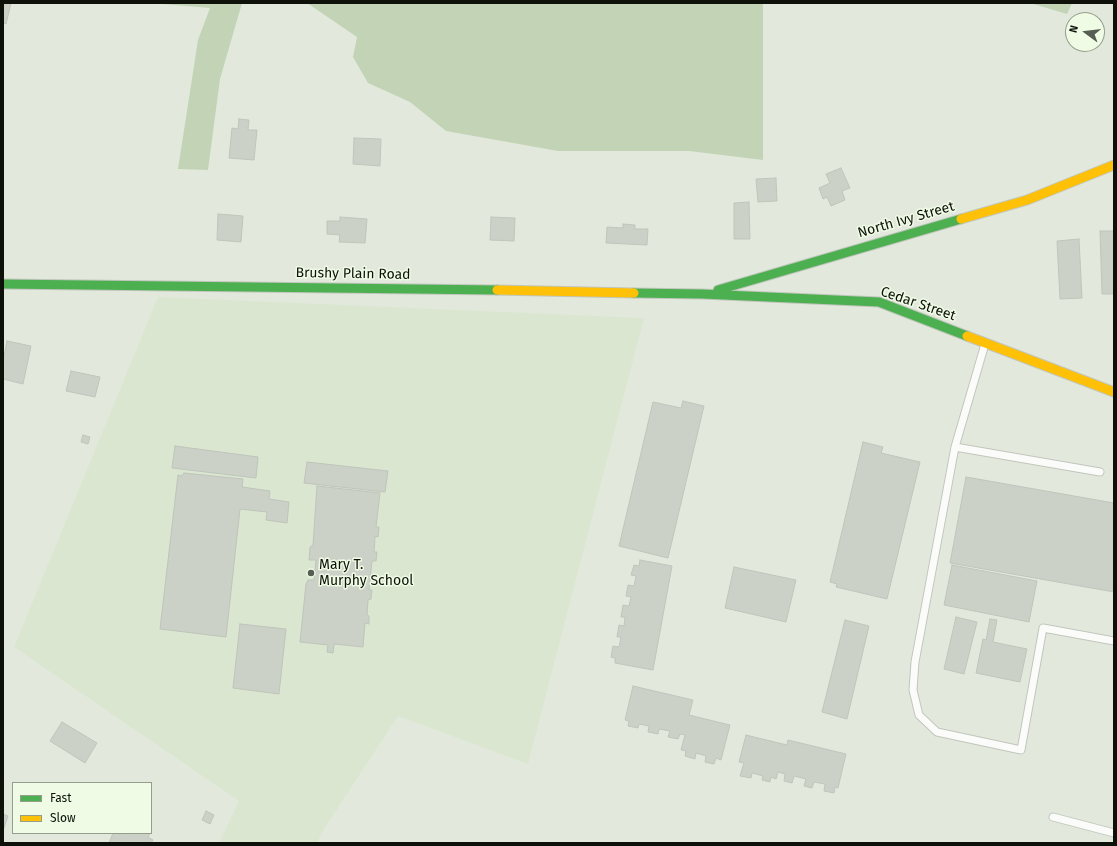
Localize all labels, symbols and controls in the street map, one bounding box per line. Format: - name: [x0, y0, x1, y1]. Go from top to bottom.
- north arrow: [1065, 12, 1105, 52]
- text: N: [1067, 24, 1081, 34]
- street label: North Ivy Street: [856, 198, 956, 242]
- street label: Brushy Plain Road: [295, 265, 411, 283]
- street label: Cedar Street: [878, 283, 958, 325]
- place label: Mary T. Murphy School: [319, 557, 413, 590]
- marker: Mary T. Murphy School: [306, 568, 316, 578]
- legend: [12, 782, 152, 834]
- text: Fast: [50, 791, 72, 805]
- text: Slow: [50, 811, 76, 825]

